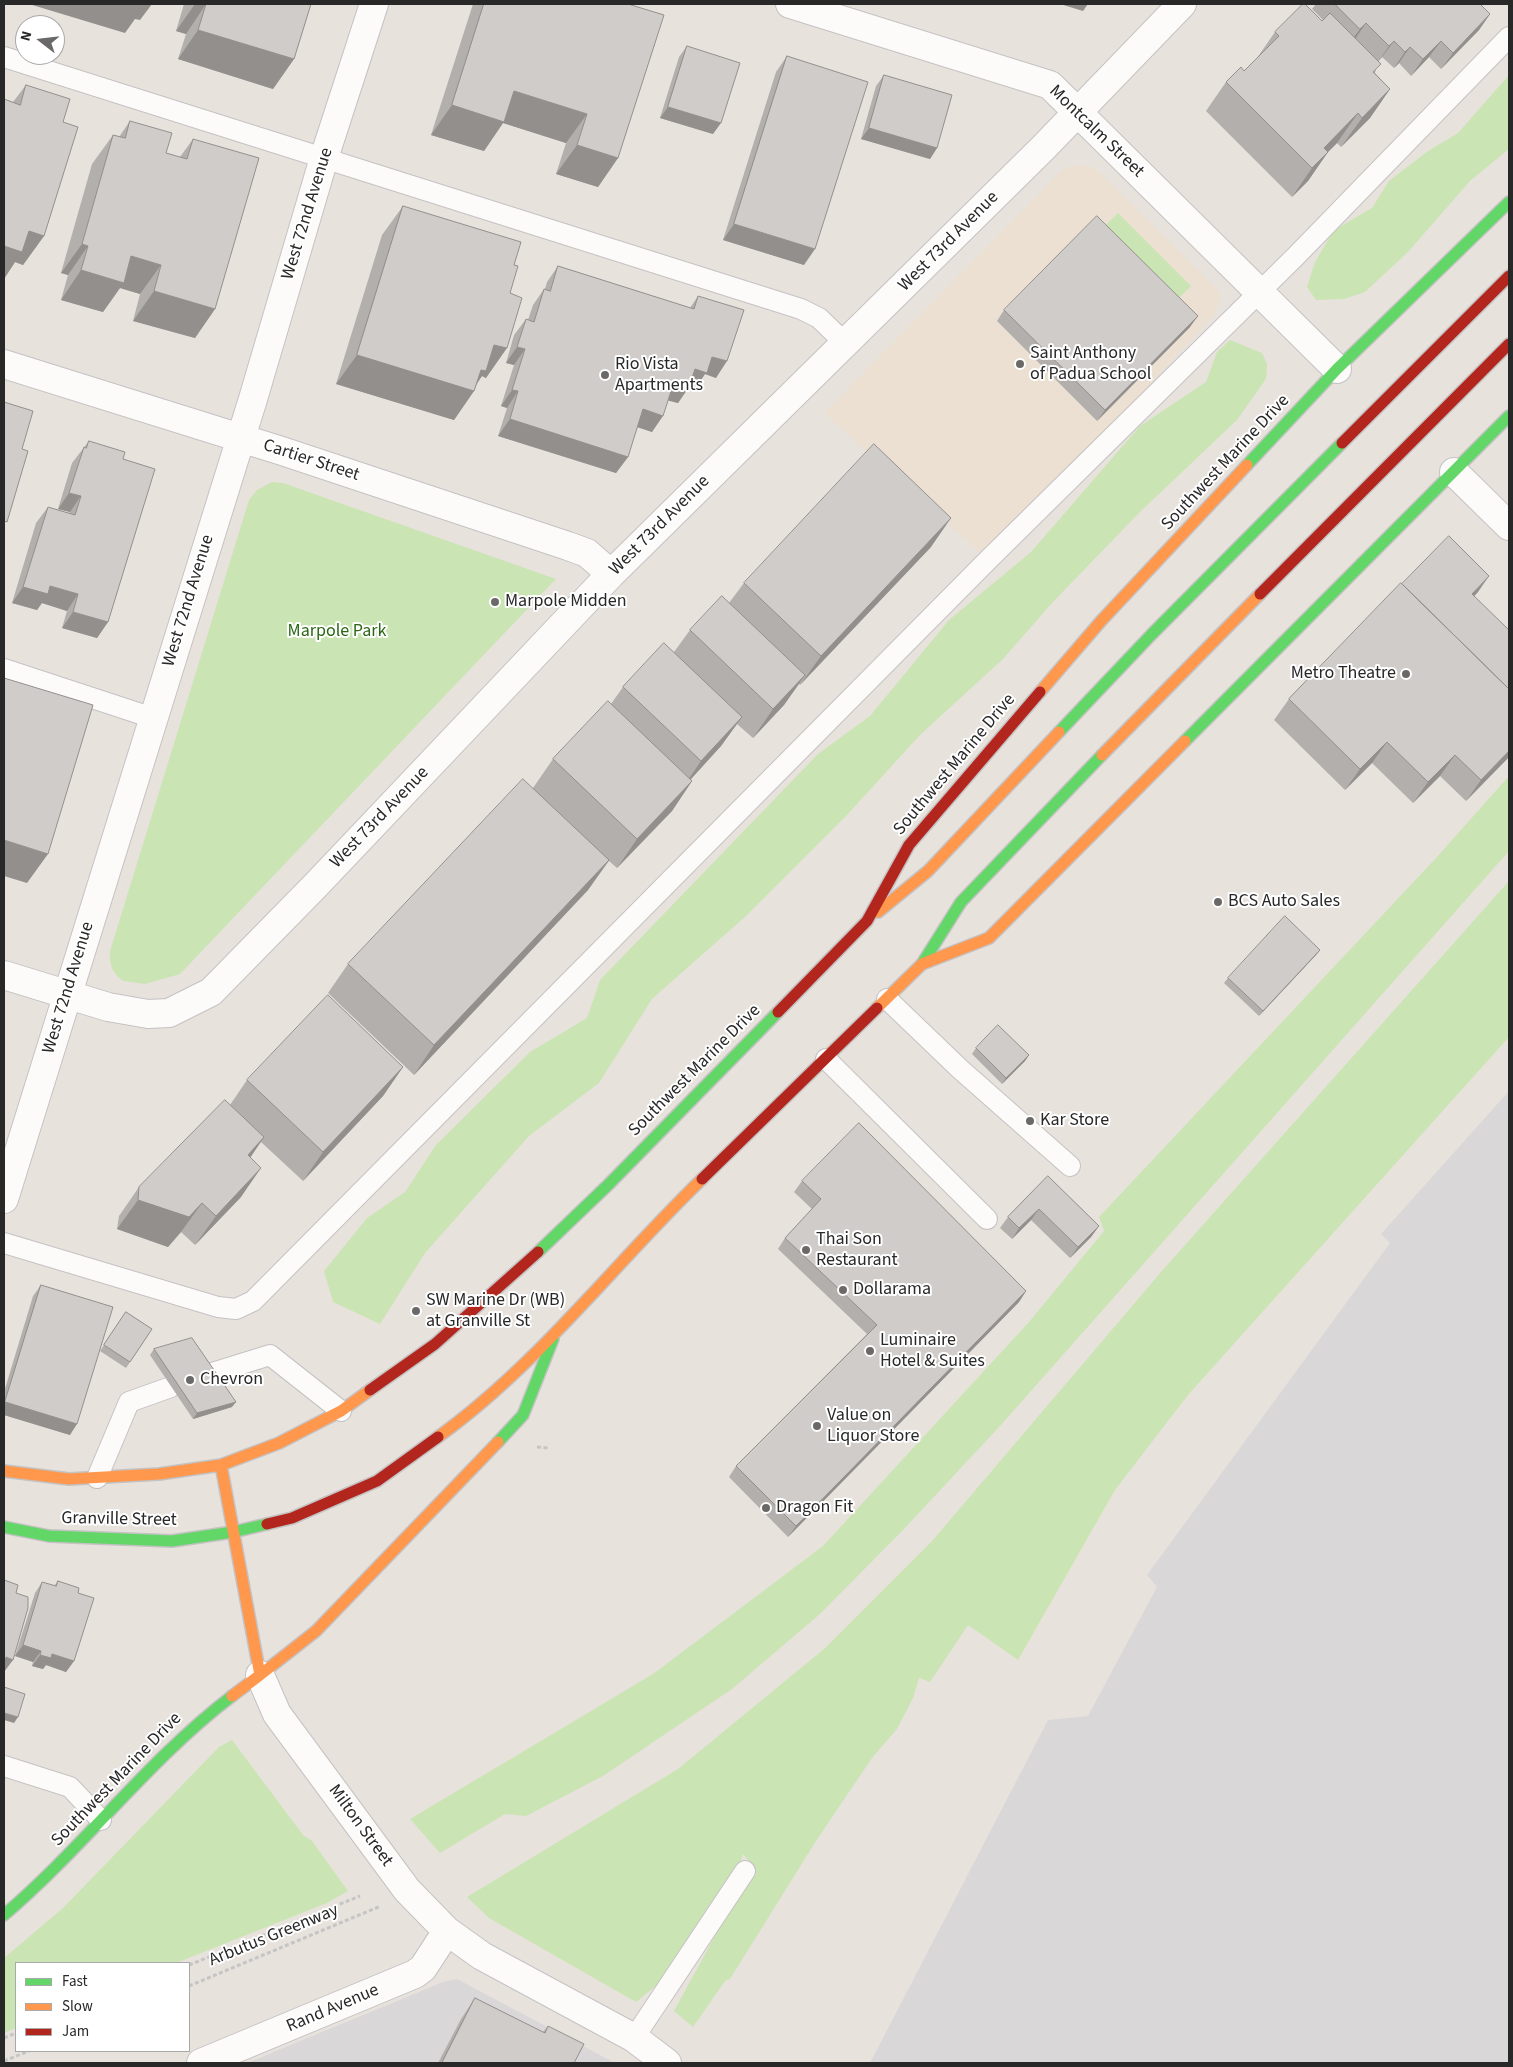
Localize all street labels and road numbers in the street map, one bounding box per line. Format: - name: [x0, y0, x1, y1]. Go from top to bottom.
- street label: Montcalm Street: [1044, 81, 1148, 183]
- street label: West 72nd Avenue: [278, 145, 338, 283]
- street label: West 73rd Avenue: [894, 187, 1004, 297]
- street label: Southwest Marine Drive: [1157, 391, 1295, 535]
- street label: Cartier Street: [260, 435, 362, 487]
- street label: West 73rd Avenue: [605, 471, 715, 581]
- street label: West 72nd Avenue: [159, 532, 219, 670]
- street label: Southwest Marine Drive: [890, 690, 1020, 840]
- street label: West 73rd Avenue: [326, 763, 434, 873]
- street label: West 72nd Avenue: [39, 919, 99, 1057]
- street label: Southwest Marine Drive: [624, 1000, 766, 1142]
- street label: Granville Street: [61, 1508, 177, 1532]
- street label: Southwest Marine Drive: [47, 1709, 187, 1851]
- street label: Milton Street: [323, 1781, 397, 1871]
- street label: Arbutus Greenway: [206, 1900, 342, 1972]
- street label: Rand Avenue: [284, 1980, 382, 2038]

